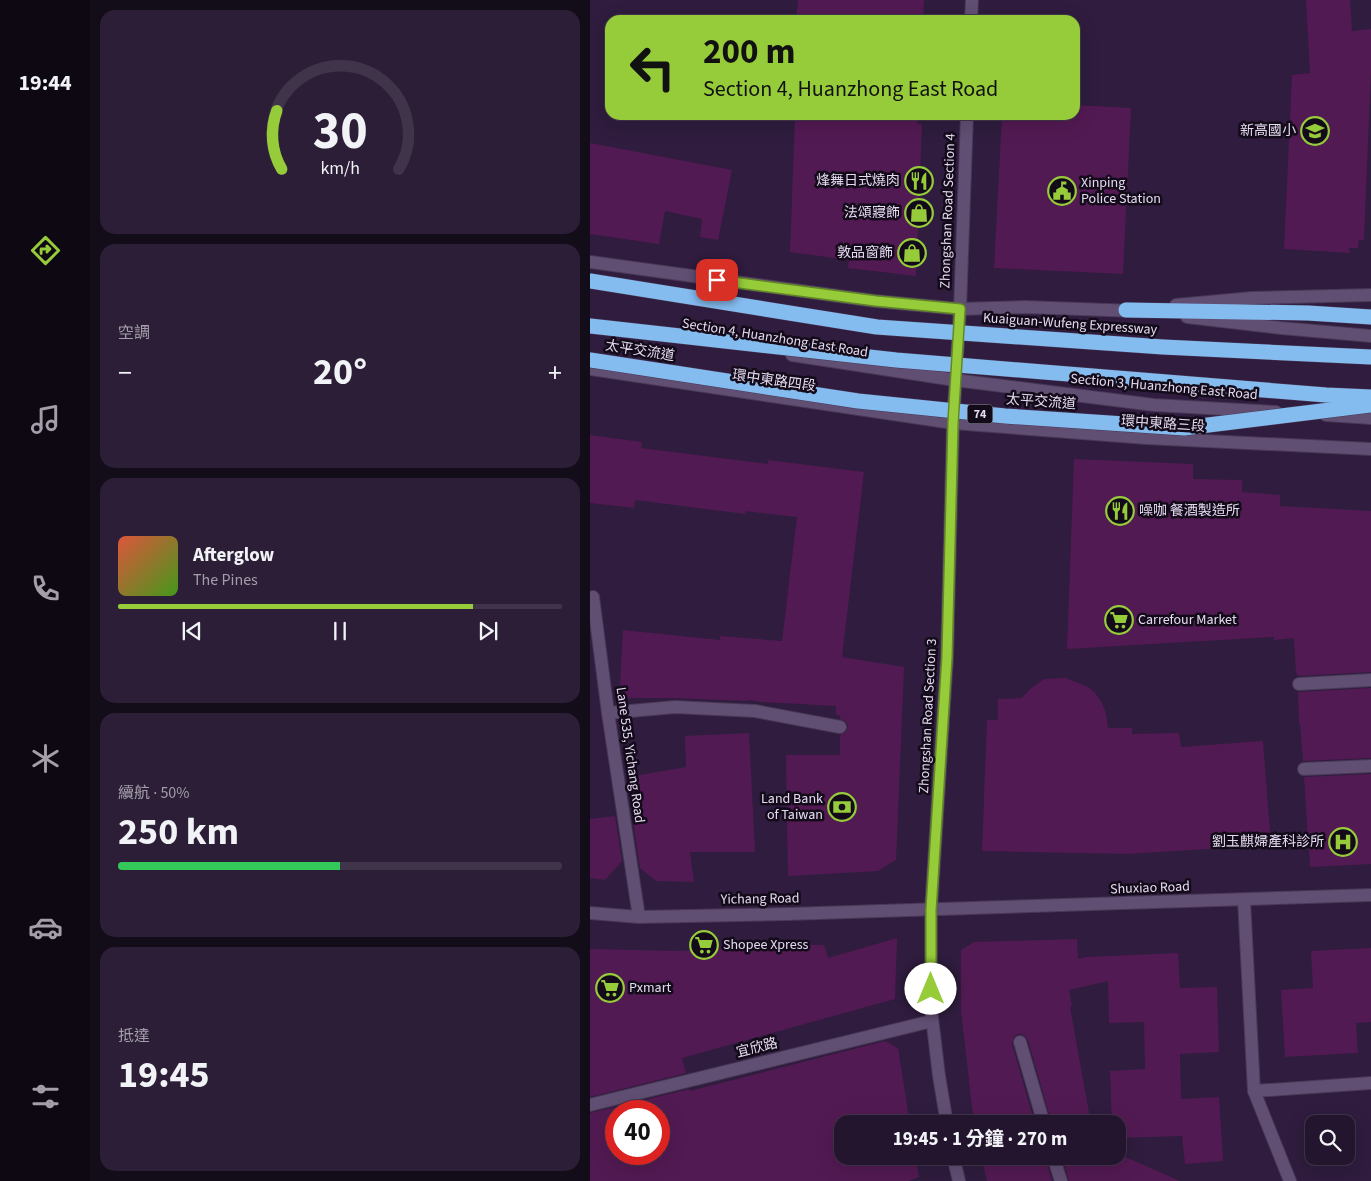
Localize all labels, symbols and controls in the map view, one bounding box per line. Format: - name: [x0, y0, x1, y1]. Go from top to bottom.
- text: 200 m: [703, 27, 795, 77]
- icon: left: [620, 35, 685, 100]
- text: 19:44: [18, 67, 72, 99]
- text: Section 4, Huanzhong East Road: [703, 73, 998, 105]
- text: 30: [313, 95, 367, 169]
- school or university icon: 新高國小: [1300, 116, 1330, 146]
- place label: 新高國小: [1240, 121, 1296, 141]
- street label: Zhongshan Road Section 4: [935, 133, 961, 289]
- text: km/h: [320, 156, 360, 181]
- restaurant icon: 烽舞日式燒肉: [904, 166, 934, 196]
- place label: 烽舞日式燒肉: [816, 171, 900, 191]
- place label: Xinping Police Station: [1081, 173, 1161, 209]
- public building icon: Xinping Police Station: [1047, 176, 1077, 206]
- shop icon: 法頌寢飾: [904, 198, 934, 228]
- place label: 法頌寢飾: [844, 203, 900, 223]
- icon: directions: [28, 233, 63, 268]
- shop icon: 敦品窗飾: [897, 238, 927, 268]
- place label: 敦品窗飾: [837, 243, 893, 263]
- pin: [696, 259, 738, 301]
- icon: arrive: [703, 266, 731, 294]
- street label: Kuaiguan-Wufeng Expressway: [982, 308, 1158, 340]
- street label: Section 4, Huanzhong East Road: [681, 313, 869, 363]
- text: 空調: [118, 322, 150, 344]
- street label: 太平交流道: [604, 336, 676, 366]
- text: 20°: [313, 345, 367, 399]
- text: −: [118, 353, 132, 393]
- text: +: [548, 353, 562, 393]
- street label: 環中東路四段: [731, 365, 817, 397]
- street label: Section 3, Huanzhong East Road: [1070, 369, 1258, 405]
- street label: 太平交流道: [1005, 390, 1077, 414]
- icon: music: [28, 402, 63, 437]
- road number: 74: [968, 404, 992, 424]
- street label: 環中東路三段: [1120, 411, 1206, 437]
- restaurant icon: 噪咖 餐酒製造所: [1105, 496, 1135, 526]
- place label: 噪咖 餐酒製造所: [1139, 501, 1240, 521]
- text: Afterglow: [193, 542, 274, 569]
- text: The Pines: [193, 569, 258, 591]
- icon: phone: [28, 571, 63, 606]
- supermarket icon: Carrefour Market: [1104, 605, 1134, 635]
- place label: Carrefour Market: [1138, 610, 1237, 630]
- icon: previous: [178, 617, 206, 645]
- icon: pause: [326, 617, 354, 645]
- icon: next: [474, 617, 502, 645]
- street label: Zhongshan Road Section 3: [914, 638, 942, 794]
- street label: Lane 535, Yichang Road: [611, 686, 649, 824]
- icon: climate: [28, 741, 63, 776]
- text: 續航 · 50%: [118, 782, 189, 804]
- place label: Land Bank of Taiwan: [761, 789, 823, 825]
- bank icon: Land Bank of Taiwan: [827, 792, 857, 822]
- text: 250 km: [118, 805, 239, 859]
- hospital icon: 劉玉麒婦產科診所: [1328, 827, 1358, 857]
- place label: 劉玉麒婦產科診所: [1212, 832, 1324, 852]
- street label: Shuxiao Road: [1110, 877, 1190, 899]
- street label: Yichang Road: [719, 888, 800, 910]
- icon: car: [28, 910, 63, 945]
- supermarket icon: Shopee Xpress: [689, 930, 719, 960]
- place label: Shopee Xpress: [723, 935, 809, 955]
- position arrow: [904, 962, 956, 1014]
- supermarket icon: Pxmart: [595, 973, 625, 1003]
- place label: Pxmart: [629, 978, 671, 998]
- text: 抵達: [118, 1025, 150, 1047]
- street label: 宜欣路: [734, 1033, 780, 1063]
- text: 19:45: [118, 1048, 210, 1102]
- icon: filters: [28, 1079, 63, 1114]
- speed limit sign: 40: [605, 1100, 670, 1165]
- map controls: [1305, 1115, 1355, 1165]
- button: search: [1305, 1115, 1355, 1165]
- text: 19:45 · 1 分鐘 · 270 m: [893, 1126, 1067, 1153]

